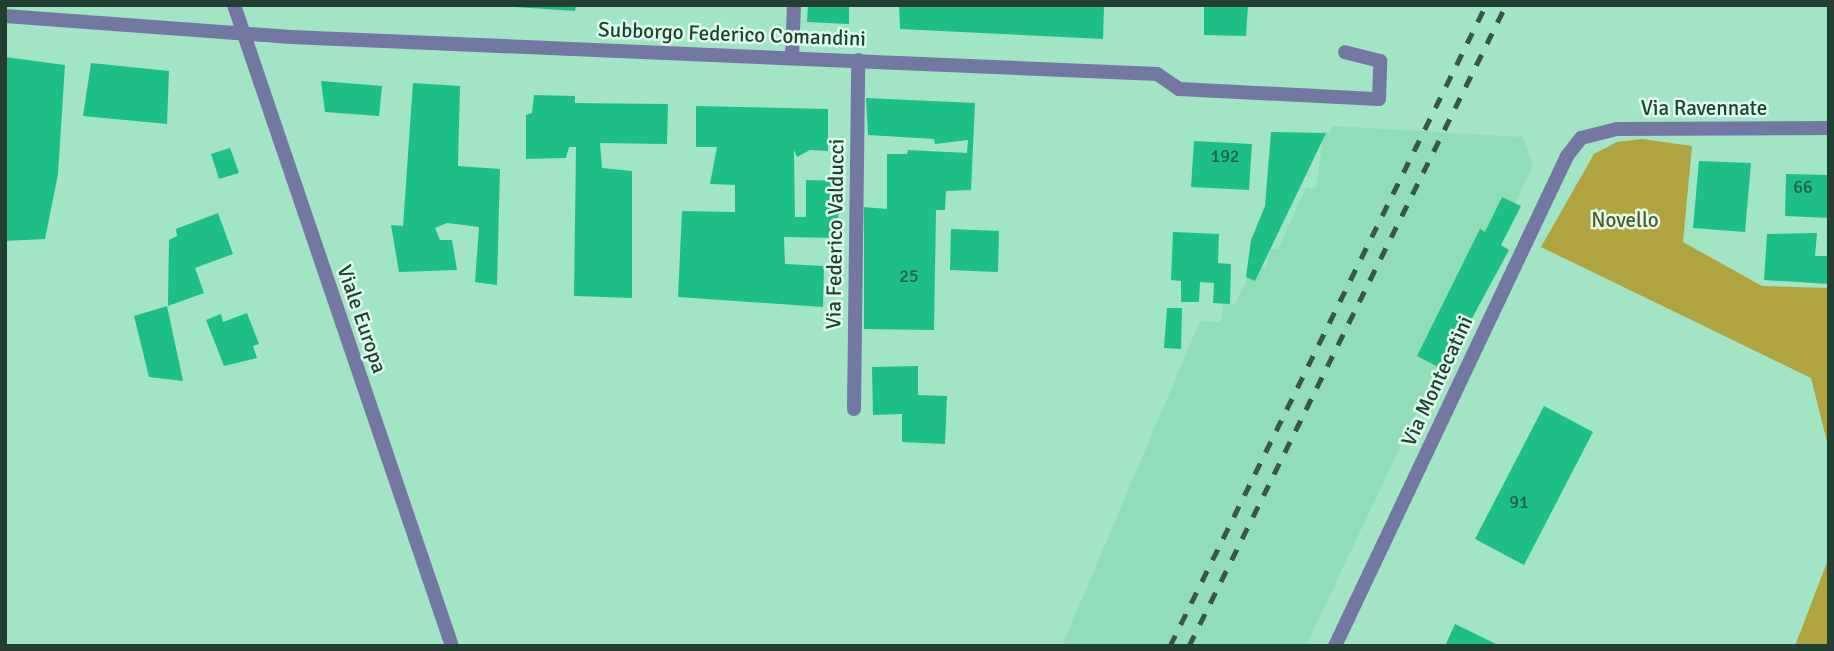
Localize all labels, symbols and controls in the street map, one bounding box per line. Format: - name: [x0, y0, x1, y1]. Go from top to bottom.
- street label: Subborgo Federico Comandini: [598, 17, 866, 51]
- street label: Via Ravennate: [1641, 95, 1767, 121]
- street label: Via Federico Valducci: [821, 138, 849, 330]
- house number: 192: [1210, 145, 1240, 167]
- house number: 66: [1793, 176, 1813, 198]
- park label: Novello: [1591, 207, 1659, 233]
- street label: Viale Europa: [332, 262, 392, 376]
- house number: 25: [899, 265, 919, 287]
- street label: Via Montecatini: [1396, 312, 1478, 450]
- house number: 91: [1509, 491, 1529, 513]

